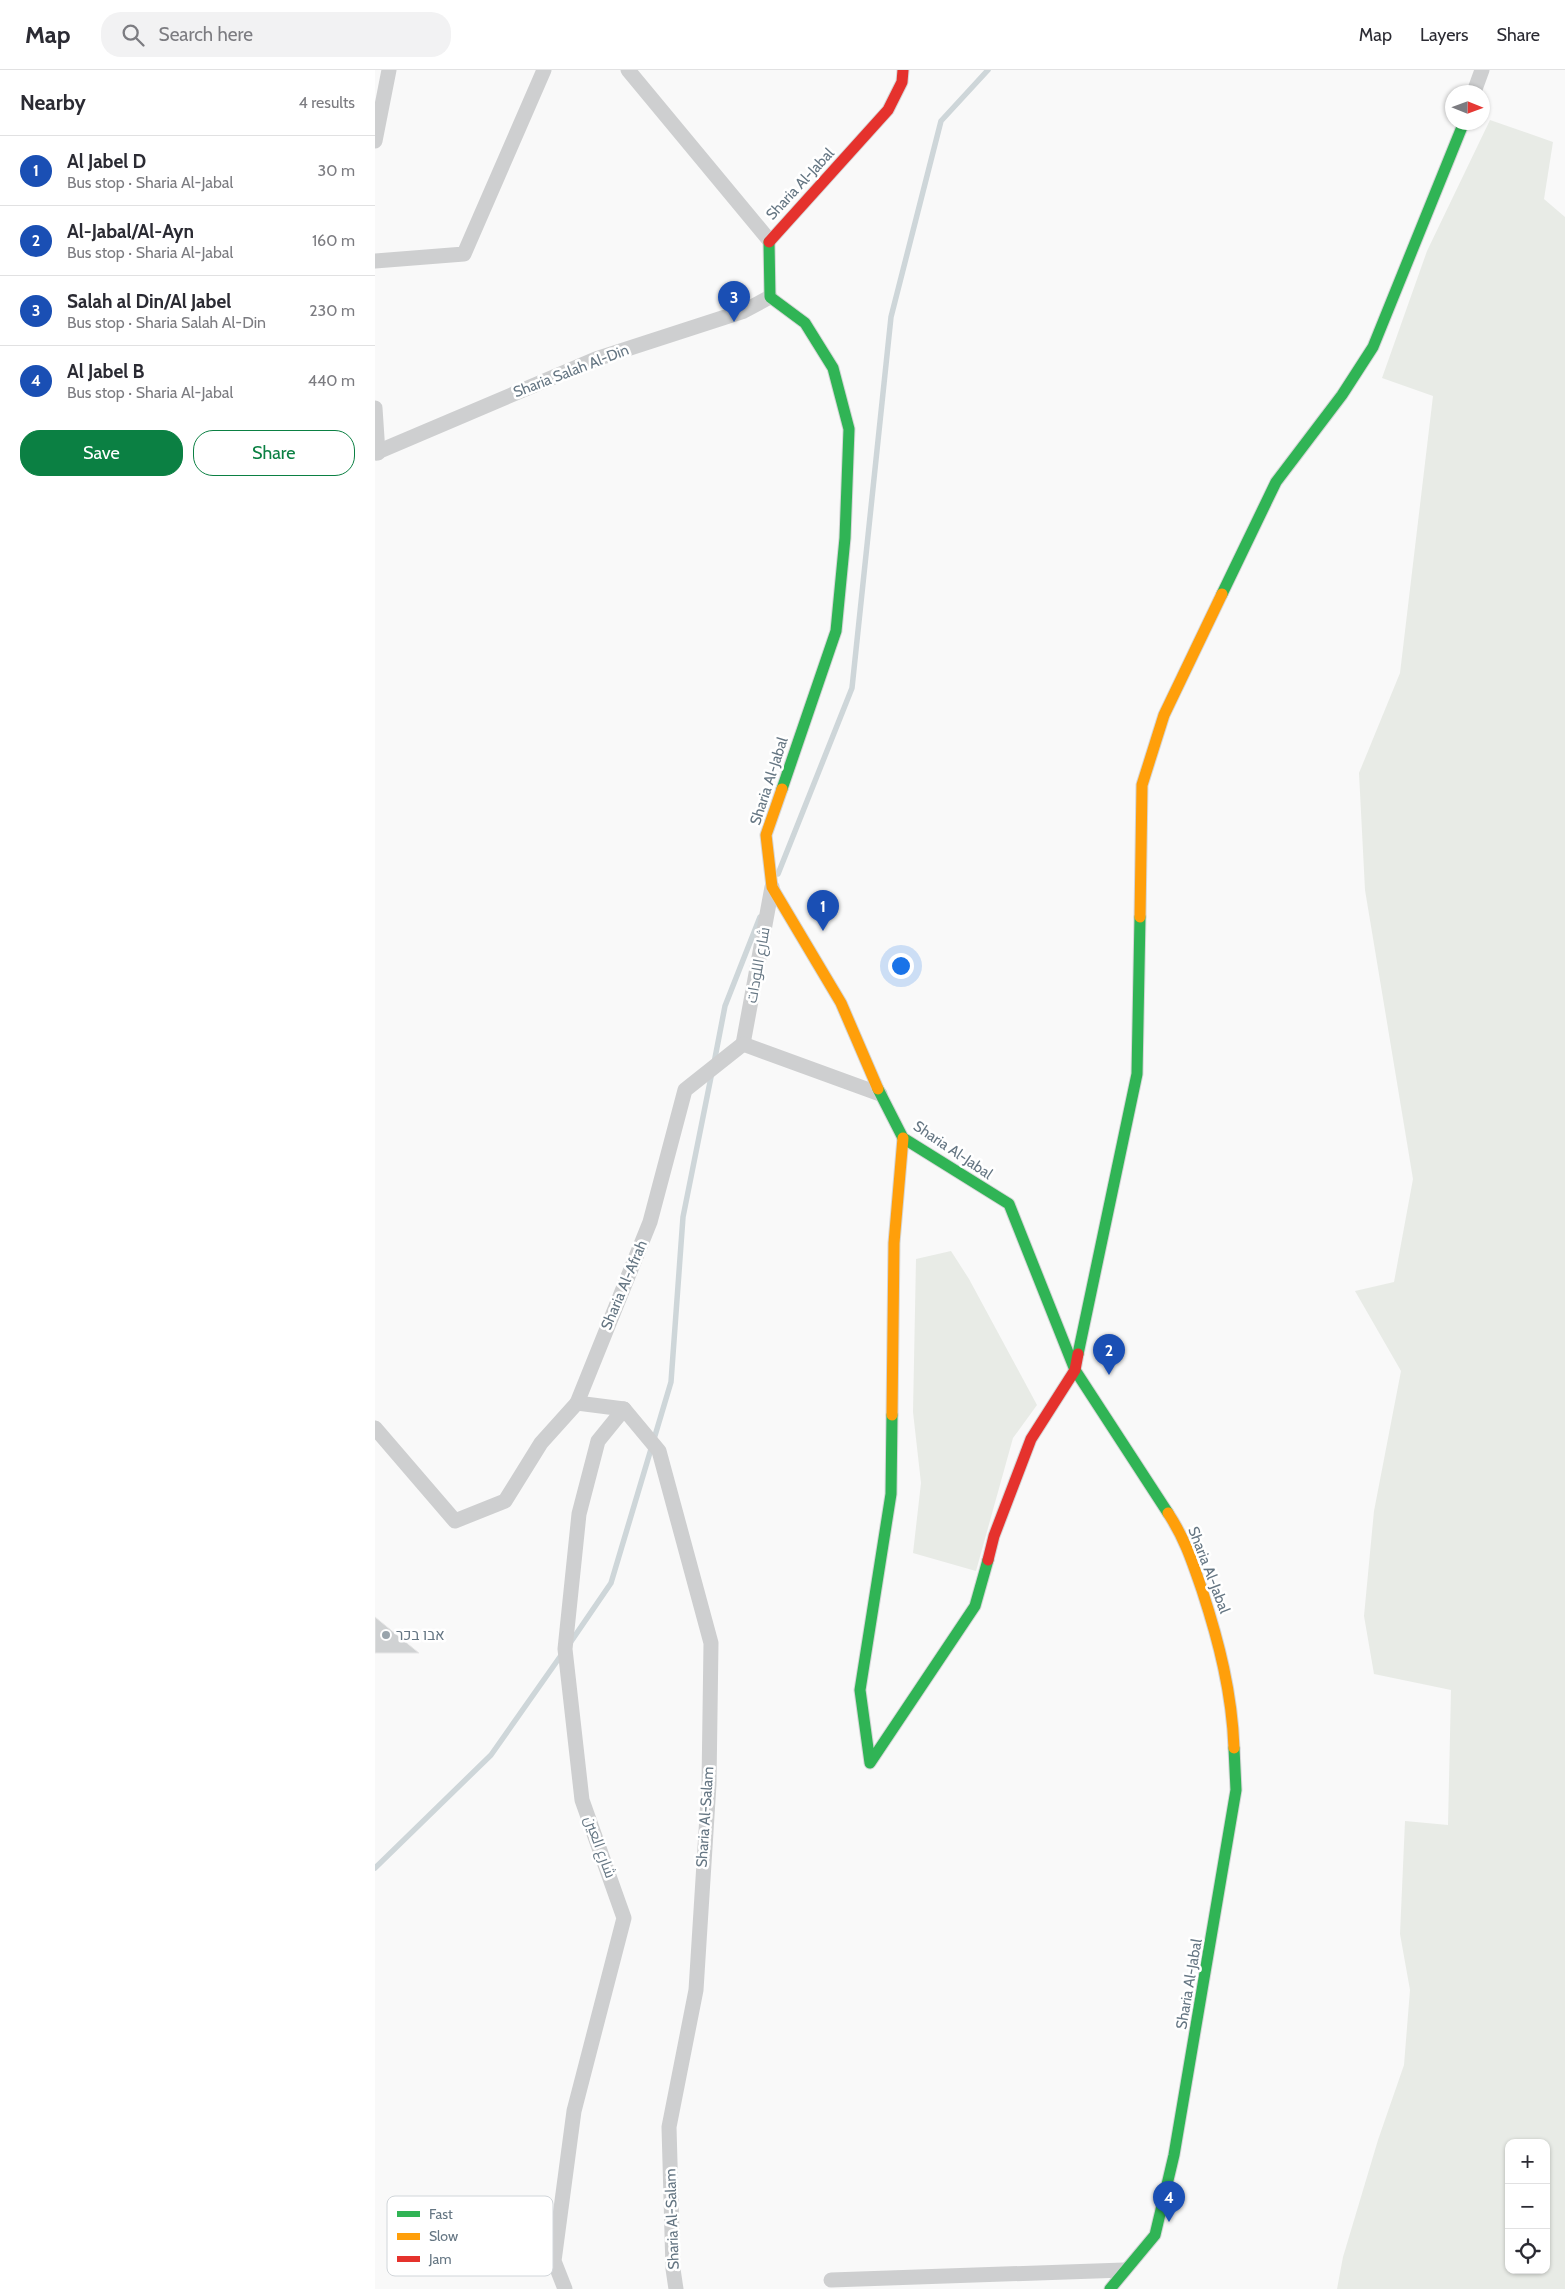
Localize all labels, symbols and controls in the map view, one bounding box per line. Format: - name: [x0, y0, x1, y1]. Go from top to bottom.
- search box: [101, 12, 451, 57]
- text: Map: [25, 20, 71, 49]
- icon: search: [119, 21, 147, 49]
- text: Search here: [159, 23, 253, 46]
- text: Map: [1359, 24, 1392, 46]
- text: Layers: [1420, 24, 1469, 46]
- text: Share: [1497, 24, 1540, 46]
- north arrow: [1445, 85, 1490, 130]
- text: Nearby: [20, 90, 86, 115]
- text: 4 results: [298, 93, 355, 112]
- street label: Sharia Al-Jabal: [762, 144, 838, 224]
- text: Al Jabel D: [67, 150, 146, 173]
- text: 1: [33, 161, 39, 180]
- text: 30 m: [318, 161, 355, 180]
- text: Bus stop · Sharia Al-Jabal: [67, 173, 233, 192]
- text: Al-Jabal/Al-Ayn: [67, 220, 194, 243]
- text: 2: [32, 231, 40, 250]
- text: 160 m: [312, 231, 355, 250]
- text: Bus stop · Sharia Al-Jabal: [67, 243, 233, 262]
- pin: 3: [718, 281, 750, 322]
- text: Salah al Din/Al Jabel: [67, 290, 231, 313]
- text: 3: [32, 301, 40, 320]
- text: 230 m: [309, 301, 355, 320]
- text: Bus stop · Sharia Salah Al-Din: [67, 313, 266, 332]
- street label: Sharia Salah Al-Din: [511, 341, 631, 401]
- text: Al Jabel B: [67, 360, 144, 383]
- text: 4: [31, 371, 41, 390]
- text: 440 m: [308, 371, 355, 390]
- text: Bus stop · Sharia Al-Jabal: [67, 383, 233, 402]
- button: Save: [20, 430, 183, 476]
- button: Share: [193, 430, 355, 476]
- street label: Sharia Al-Jabal: [746, 734, 792, 827]
- pin: 1: [807, 890, 839, 931]
- street label: شارع اللودات: [742, 926, 776, 1005]
- your location: [888, 953, 914, 979]
- street label: Sharia Al-Jabal: [910, 1117, 996, 1183]
- street label: Sharia Al-Afrah: [597, 1238, 651, 1332]
- pin: 2: [1093, 1334, 1125, 1375]
- street label: Sharia Al-Jabal: [1184, 1524, 1234, 1616]
- place label: אבו בכר: [396, 1626, 445, 1644]
- marker: אבו בכר: [380, 1629, 392, 1641]
- street label: Sharia Al-Salam: [692, 1766, 718, 1868]
- street label: شارع العين: [579, 1813, 620, 1881]
- street label: Sharia Al-Jabal: [1172, 1937, 1206, 2031]
- map controls: [1505, 2139, 1550, 2274]
- button: +: [1505, 2139, 1550, 2184]
- street label: Sharia Al-Salam: [661, 2168, 683, 2270]
- pin: 4: [1153, 2181, 1185, 2222]
- button: −: [1505, 2184, 1550, 2229]
- legend: [387, 2196, 553, 2276]
- text: Fast: [429, 2205, 453, 2223]
- text: Slow: [429, 2227, 458, 2245]
- button: locate: [1505, 2229, 1550, 2274]
- text: Jam: [428, 2250, 451, 2268]

